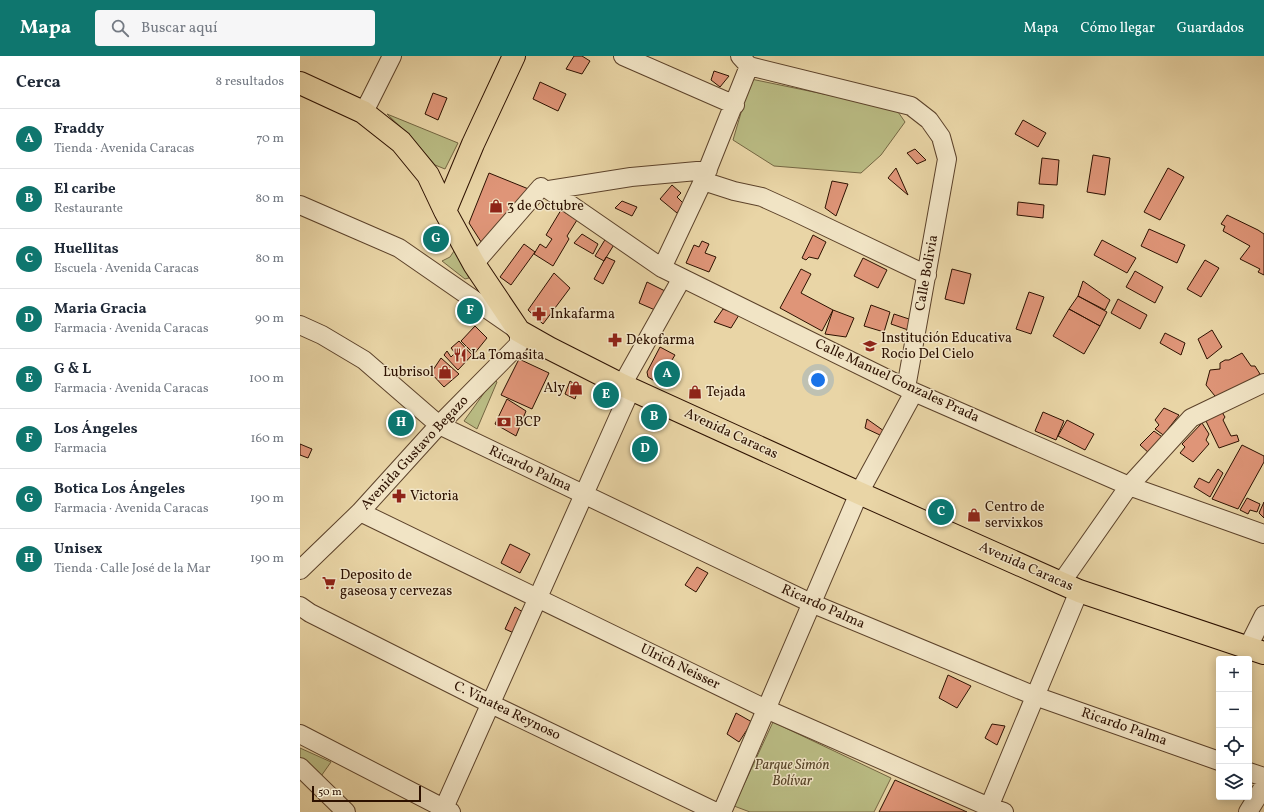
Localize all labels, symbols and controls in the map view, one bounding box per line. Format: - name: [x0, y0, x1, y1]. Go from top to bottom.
- search box: [95, 10, 375, 46]
- text: Mapa: [20, 15, 71, 41]
- icon: search: [109, 17, 131, 39]
- text: Buscar aquí: [141, 18, 217, 39]
- text: Mapa: [1024, 19, 1059, 38]
- text: Cómo llegar: [1081, 19, 1155, 38]
- text: Guardados: [1177, 19, 1244, 38]
- text: Cerca: [16, 71, 61, 94]
- text: 8 resultados: [216, 73, 284, 91]
- text: Fraddy: [54, 119, 104, 140]
- text: A: [24, 130, 34, 148]
- text: 70 m: [256, 130, 284, 148]
- text: Tienda · Avenida Caracas: [54, 140, 194, 158]
- text: El caribe: [54, 179, 116, 200]
- text: B: [25, 190, 33, 208]
- text: 80 m: [255, 190, 284, 208]
- place label: 3 de Octubre: [507, 197, 584, 216]
- shop icon: 3 de Octubre: [488, 198, 504, 214]
- text: Restaurante: [54, 200, 123, 218]
- pin: G: [423, 224, 449, 254]
- street label: Calle Bolivia: [911, 233, 943, 313]
- text: Huellitas: [54, 239, 119, 260]
- text: C: [25, 250, 33, 268]
- text: 80 m: [255, 250, 284, 268]
- text: Escuela · Avenida Caracas: [54, 260, 199, 278]
- pin: F: [457, 296, 483, 326]
- text: Maria Gracia: [54, 299, 147, 320]
- place label: Inkafarma: [550, 305, 615, 324]
- pharmacy icon: Inkafarma: [531, 306, 547, 322]
- text: D: [24, 310, 34, 328]
- text: 90 m: [255, 310, 284, 328]
- text: Farmacia · Avenida Caracas: [54, 320, 209, 338]
- place label: Institución Educativa Rocio Del Cielo: [881, 329, 1012, 364]
- place label: Dekofarma: [626, 331, 695, 350]
- pharmacy icon: Dekofarma: [607, 332, 623, 348]
- street label: Calle Manuel Gonzales Prada: [812, 335, 982, 428]
- school or university icon: Institución Educativa Rocio Del Cielo: [862, 338, 878, 354]
- place label: La Tomasita: [471, 346, 544, 365]
- restaurant icon: La Tomasita: [452, 347, 468, 363]
- text: G & L: [54, 359, 91, 380]
- pin: A: [654, 359, 680, 389]
- place label: Lubrisol: [383, 363, 434, 382]
- shop icon: Lubrisol: [437, 364, 453, 380]
- text: E: [25, 370, 33, 388]
- text: 100 m: [249, 370, 284, 388]
- your location: [808, 370, 828, 390]
- place label: Aly: [543, 379, 565, 398]
- text: Farmacia · Avenida Caracas: [54, 380, 209, 398]
- shop icon: Aly: [568, 380, 584, 396]
- pin: E: [593, 380, 619, 410]
- place label: Tejada: [706, 383, 746, 402]
- shop icon: Tejada: [687, 384, 703, 400]
- street label: Avenida Gustavo Begazo: [357, 392, 473, 514]
- pin: B: [641, 402, 667, 432]
- street label: Avenida Caracas: [681, 404, 781, 464]
- pin: H: [388, 408, 414, 438]
- place label: BCP: [515, 413, 541, 432]
- bank icon: BCP: [496, 414, 512, 430]
- text: Los Ángeles: [54, 419, 138, 440]
- text: F: [25, 430, 33, 448]
- text: 160 m: [250, 430, 284, 448]
- pin: D: [632, 434, 658, 464]
- text: Farmacia: [54, 440, 107, 458]
- street label: Ricardo Palma: [485, 441, 575, 497]
- text: Botica Los Ángeles: [54, 479, 185, 500]
- place label: Victoria: [410, 487, 459, 506]
- pharmacy icon: Victoria: [391, 488, 407, 504]
- text: G: [24, 490, 34, 508]
- text: 190 m: [250, 490, 284, 508]
- pin: C: [928, 497, 954, 527]
- place label: Centro de servixkos: [985, 498, 1045, 533]
- text: Farmacia · Avenida Caracas: [54, 500, 209, 518]
- shop icon: Centro de servixkos: [966, 507, 982, 523]
- street label: Avenida Caracas: [976, 538, 1076, 596]
- text: Unisex: [54, 539, 103, 560]
- text: H: [24, 550, 34, 568]
- text: 190 m: [250, 550, 284, 568]
- text: Tienda · Calle José de la Mar: [54, 560, 210, 578]
- place label: Deposito de gaseosa y cervezas: [340, 566, 452, 601]
- supermarket icon: Deposito de gaseosa y cervezas: [321, 575, 337, 591]
- street label: Ricardo Palma: [778, 580, 868, 634]
- street label: Ulrich Neisser: [637, 640, 723, 695]
- map controls: [1216, 656, 1252, 800]
- button: +: [1216, 656, 1252, 692]
- street label: C. Vinatea Reynoso: [450, 677, 564, 745]
- button: −: [1216, 692, 1252, 728]
- street label: Ricardo Palma: [1079, 703, 1170, 751]
- button: locate: [1216, 728, 1252, 764]
- park label: Parque Simón Bolívar: [755, 756, 829, 791]
- button: layers: [1216, 764, 1252, 800]
- scale bar: [312, 784, 421, 803]
- text: 50 m: [318, 785, 342, 800]

